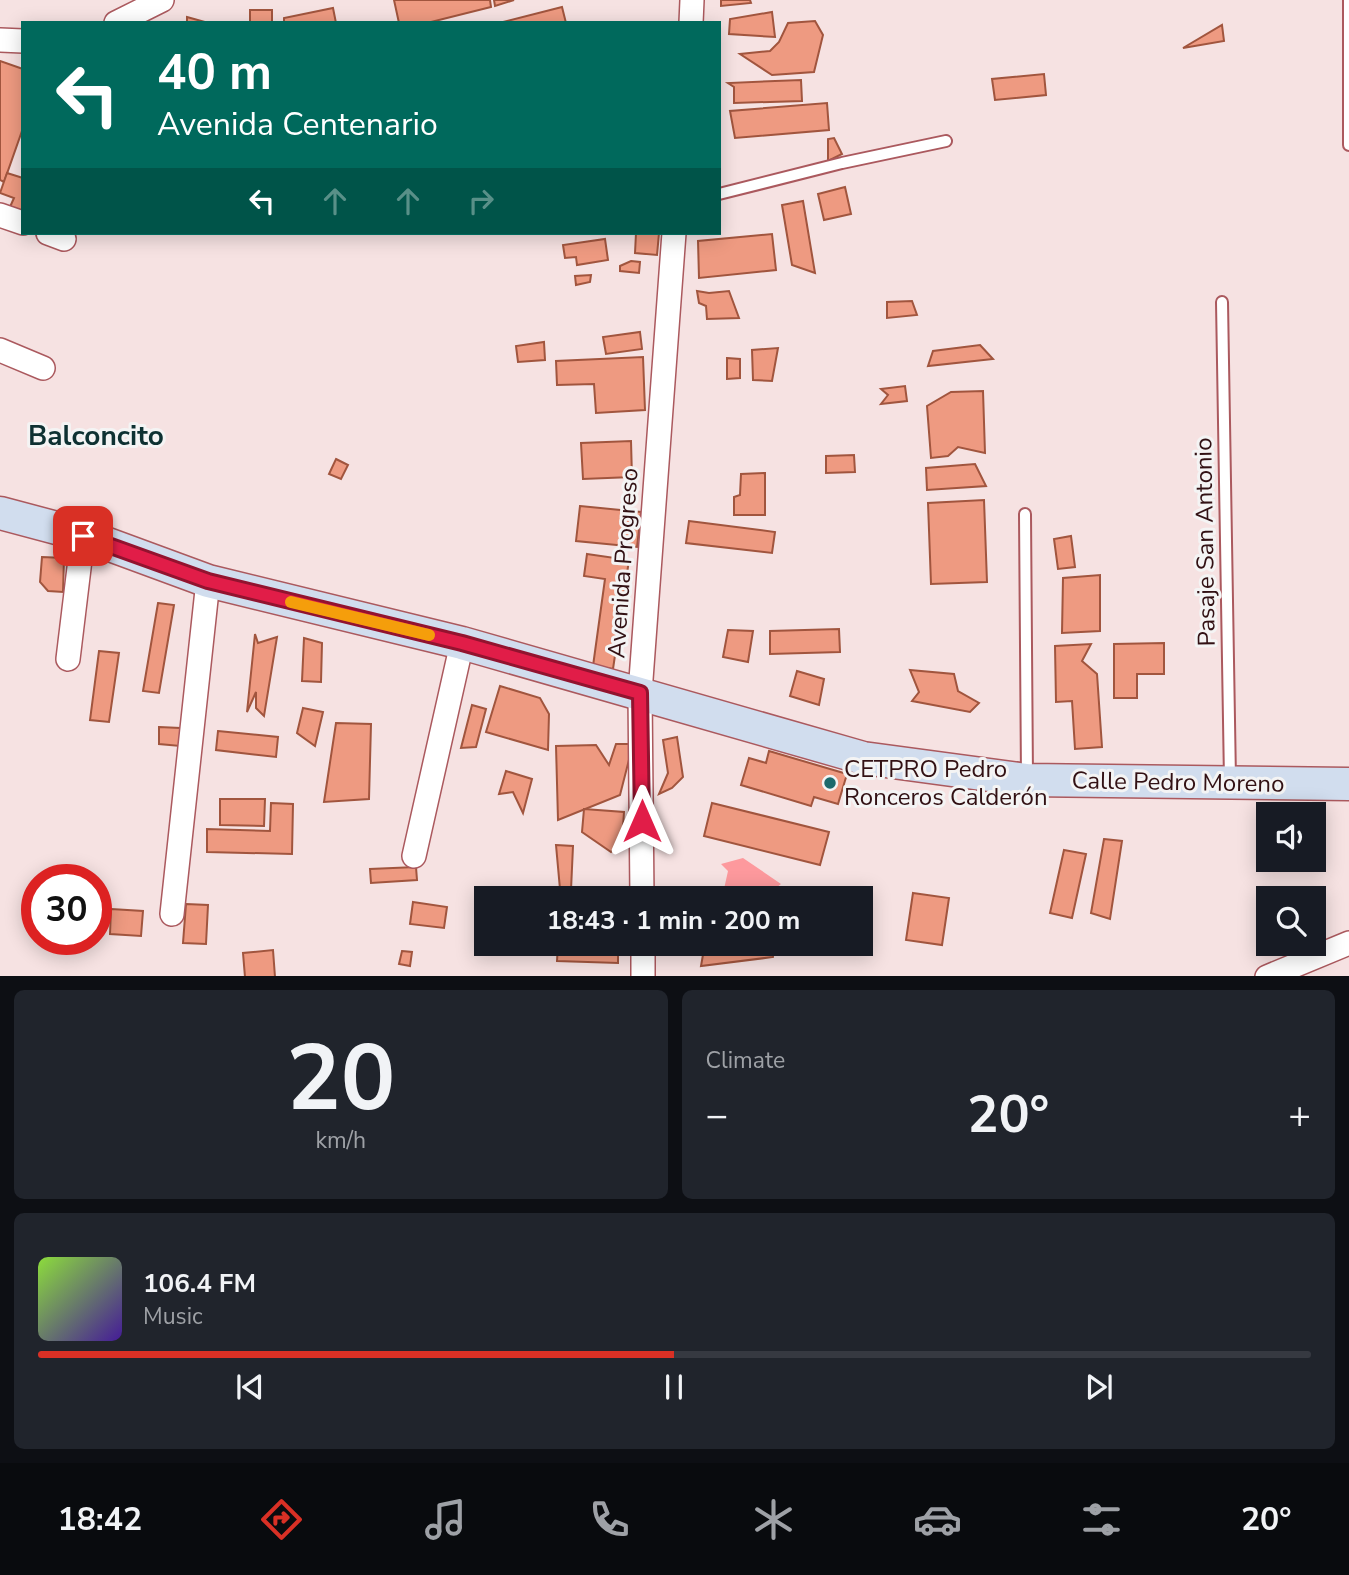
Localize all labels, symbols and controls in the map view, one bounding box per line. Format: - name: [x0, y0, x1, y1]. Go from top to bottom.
- text: 40 m: [157, 39, 272, 106]
- icon: left: [42, 49, 133, 140]
- text: Avenida Centenario: [157, 103, 438, 146]
- icon: left: [243, 182, 281, 220]
- icon: ahead: [316, 182, 354, 220]
- icon: ahead: [389, 182, 427, 220]
- icon: right: [462, 182, 500, 220]
- district label: Balconcito: [28, 417, 164, 455]
- street label: Pasaje San Antonio: [1187, 437, 1223, 647]
- street label: Avenida Progreso: [600, 467, 646, 659]
- pin: [53, 506, 113, 566]
- icon: arrive: [64, 517, 102, 555]
- place label: CETPRO Pedro Ronceros Calderón: [844, 753, 1048, 813]
- street label: Calle Pedro Moreno: [1071, 764, 1285, 800]
- marker: CETPRO Pedro Ronceros Calderón: [822, 775, 838, 791]
- position arrow: [605, 784, 679, 858]
- map controls: [1256, 802, 1326, 956]
- button: sound: [1256, 802, 1326, 872]
- speed limit sign: 30: [21, 864, 112, 955]
- button: search: [1256, 886, 1326, 956]
- text: 18:43 · 1 min · 200 m: [547, 903, 800, 938]
- text: 20: [286, 1017, 395, 1141]
- text: Climate: [706, 1045, 785, 1076]
- text: 20°: [967, 1079, 1049, 1150]
- text: −: [706, 1090, 728, 1141]
- text: +: [1288, 1090, 1311, 1141]
- text: km/h: [315, 1125, 366, 1156]
- text: 106.4 FM: [143, 1266, 256, 1301]
- text: Music: [143, 1301, 203, 1332]
- icon: previous: [231, 1368, 269, 1406]
- icon: pause: [655, 1368, 693, 1406]
- icon: next: [1080, 1368, 1118, 1406]
- icon: directions: [257, 1495, 306, 1544]
- icon: music: [421, 1495, 470, 1544]
- icon: phone: [585, 1495, 634, 1544]
- icon: climate: [749, 1495, 798, 1544]
- icon: car: [913, 1495, 962, 1544]
- icon: filters: [1077, 1495, 1126, 1544]
- text: 18:42: [57, 1498, 142, 1541]
- text: 20°: [1241, 1498, 1291, 1541]

